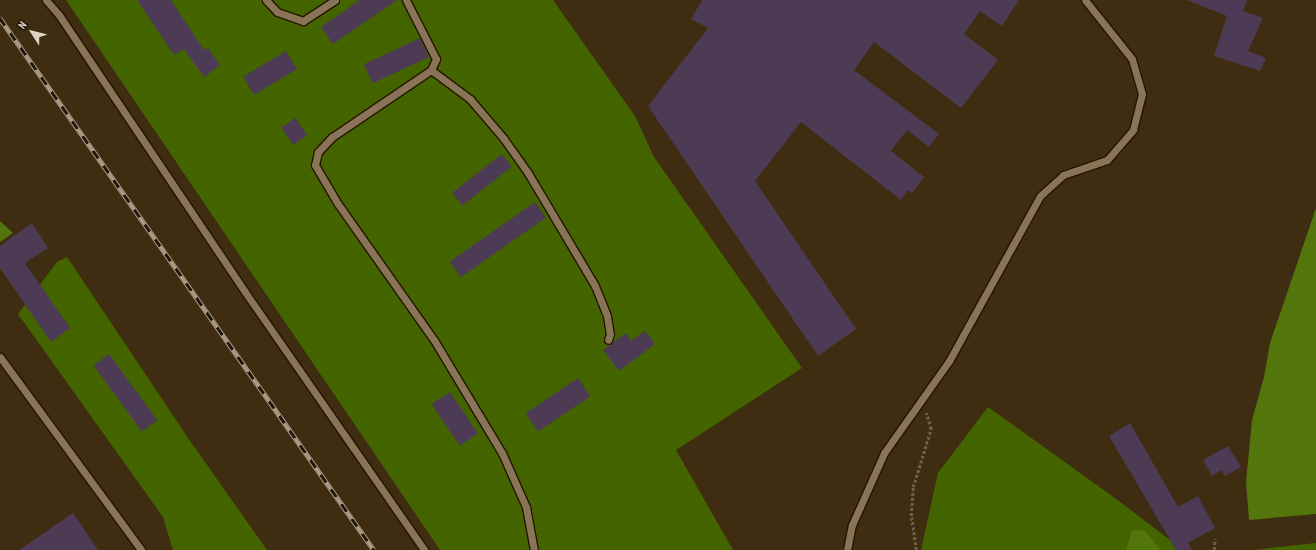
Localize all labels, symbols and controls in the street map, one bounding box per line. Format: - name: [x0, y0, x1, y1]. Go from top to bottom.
- north arrow: [12, 12, 52, 52]
- text: N: [15, 18, 30, 31]

